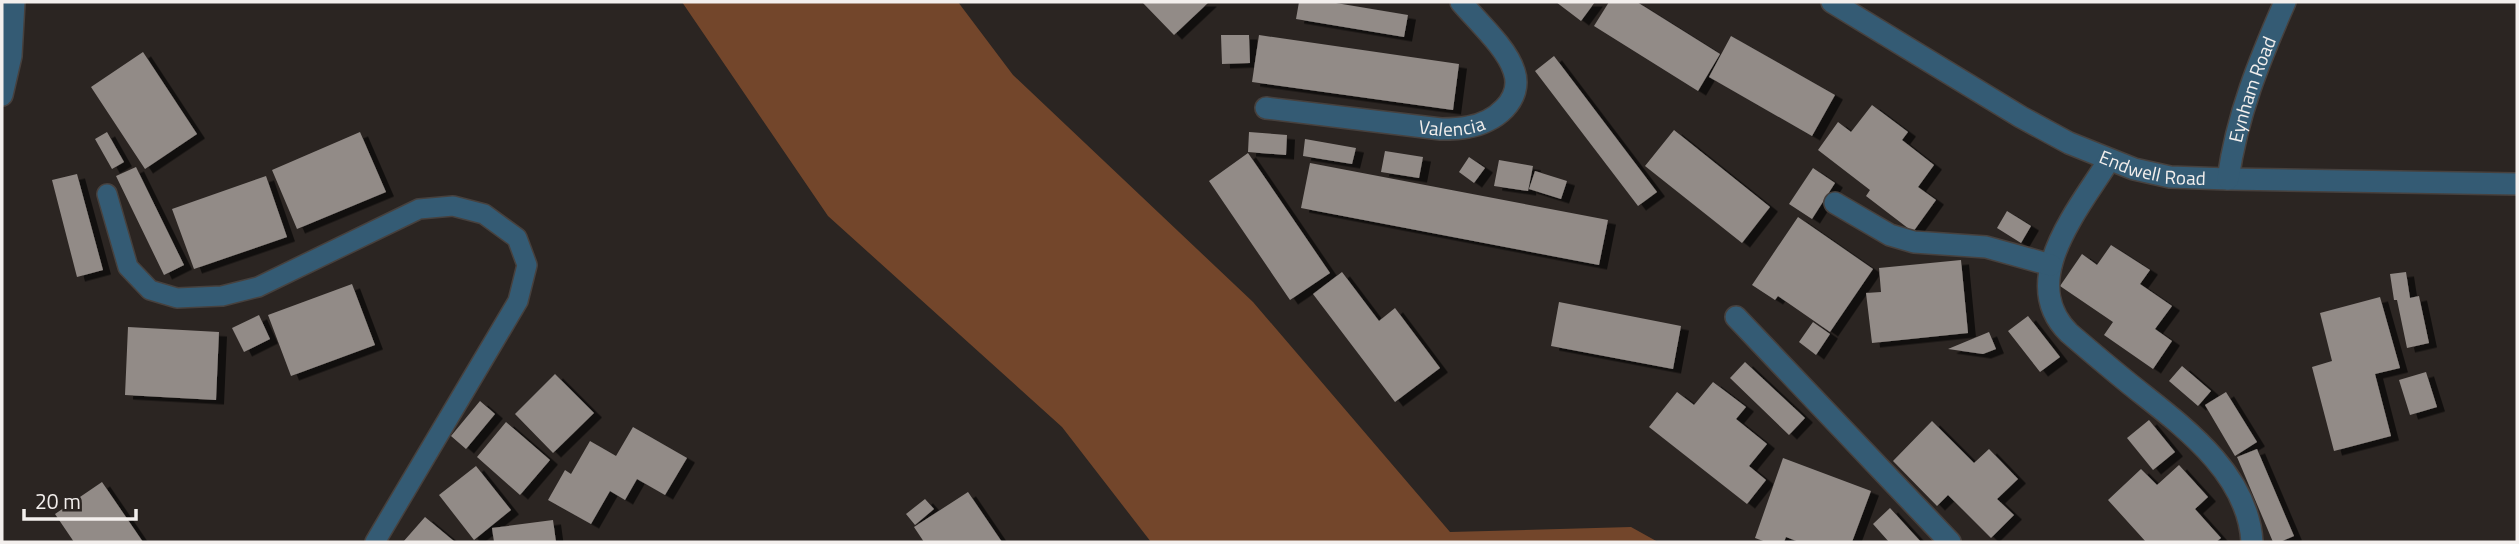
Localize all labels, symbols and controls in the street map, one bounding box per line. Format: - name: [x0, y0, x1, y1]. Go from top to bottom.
- street label: Eynham Road: [2220, 31, 2283, 145]
- street label: Valencia: [1417, 108, 1489, 143]
- street label: Endwell Road: [2095, 142, 2206, 192]
- scale bar: [24, 477, 136, 522]
- text: 20 m: [35, 485, 81, 517]

